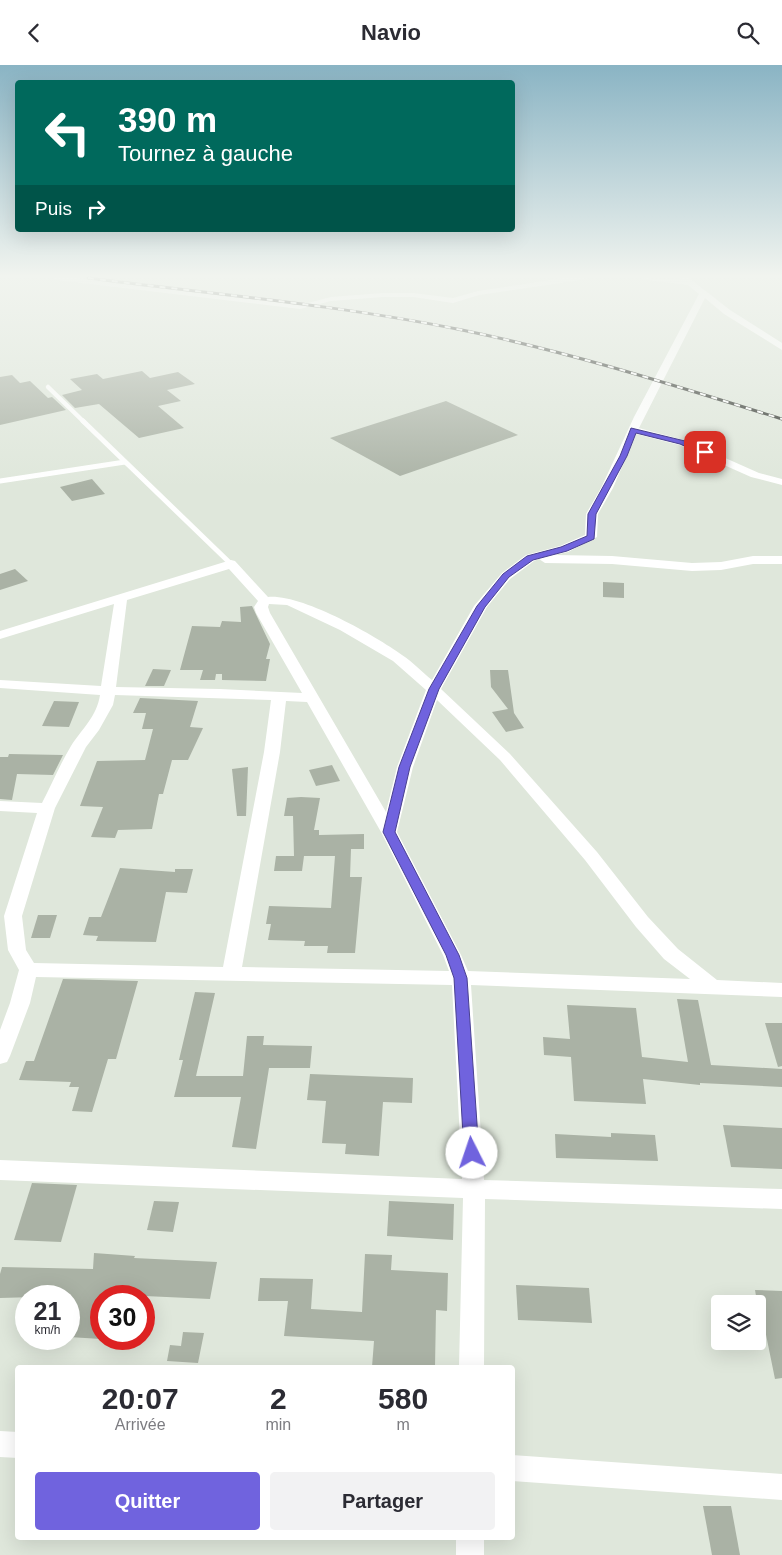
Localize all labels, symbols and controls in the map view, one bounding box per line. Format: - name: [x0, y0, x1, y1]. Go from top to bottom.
- icon: back: [20, 19, 48, 47]
- icon: search: [734, 19, 762, 47]
- text: Navio: [361, 20, 421, 45]
- icon: left: [35, 100, 100, 165]
- text: 390 m: [118, 100, 217, 139]
- text: Tournez à gauche: [118, 141, 293, 166]
- icon: right: [82, 195, 110, 223]
- text: Puis: [35, 198, 72, 219]
- pin: [684, 431, 726, 473]
- icon: arrive: [691, 438, 719, 466]
- position arrow: [445, 1126, 497, 1178]
- speed limit sign: 30: [90, 1285, 155, 1350]
- map controls: [711, 1295, 766, 1350]
- button: layers: [711, 1295, 766, 1350]
- text: 21: [34, 1297, 61, 1325]
- text: km/h: [34, 1323, 61, 1337]
- text: 20:07: [102, 1382, 179, 1415]
- text: 2: [270, 1382, 287, 1415]
- text: 580: [378, 1382, 428, 1415]
- text: Arrivée: [115, 1416, 166, 1433]
- text: min: [265, 1416, 291, 1433]
- text: m: [396, 1416, 410, 1433]
- button: Quitter: [35, 1472, 260, 1530]
- button: Partager: [270, 1472, 495, 1530]

